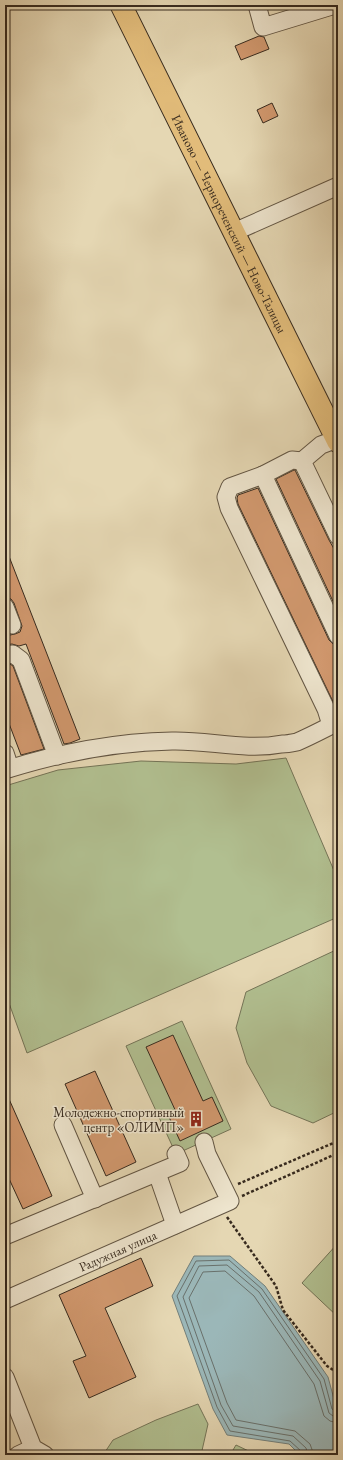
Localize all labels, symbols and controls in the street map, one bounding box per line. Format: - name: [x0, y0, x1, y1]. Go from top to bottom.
- street label: Иваново — Чернореченский — Ново-Талицы: [168, 112, 291, 336]
- place label: Молодежно-спортивный центр «ОЛИМП»: [53, 1104, 184, 1136]
- building icon: Молодежно-спортивный центр «ОЛИМП»: [187, 1110, 205, 1128]
- street label: Радужная улица: [76, 1226, 160, 1275]

